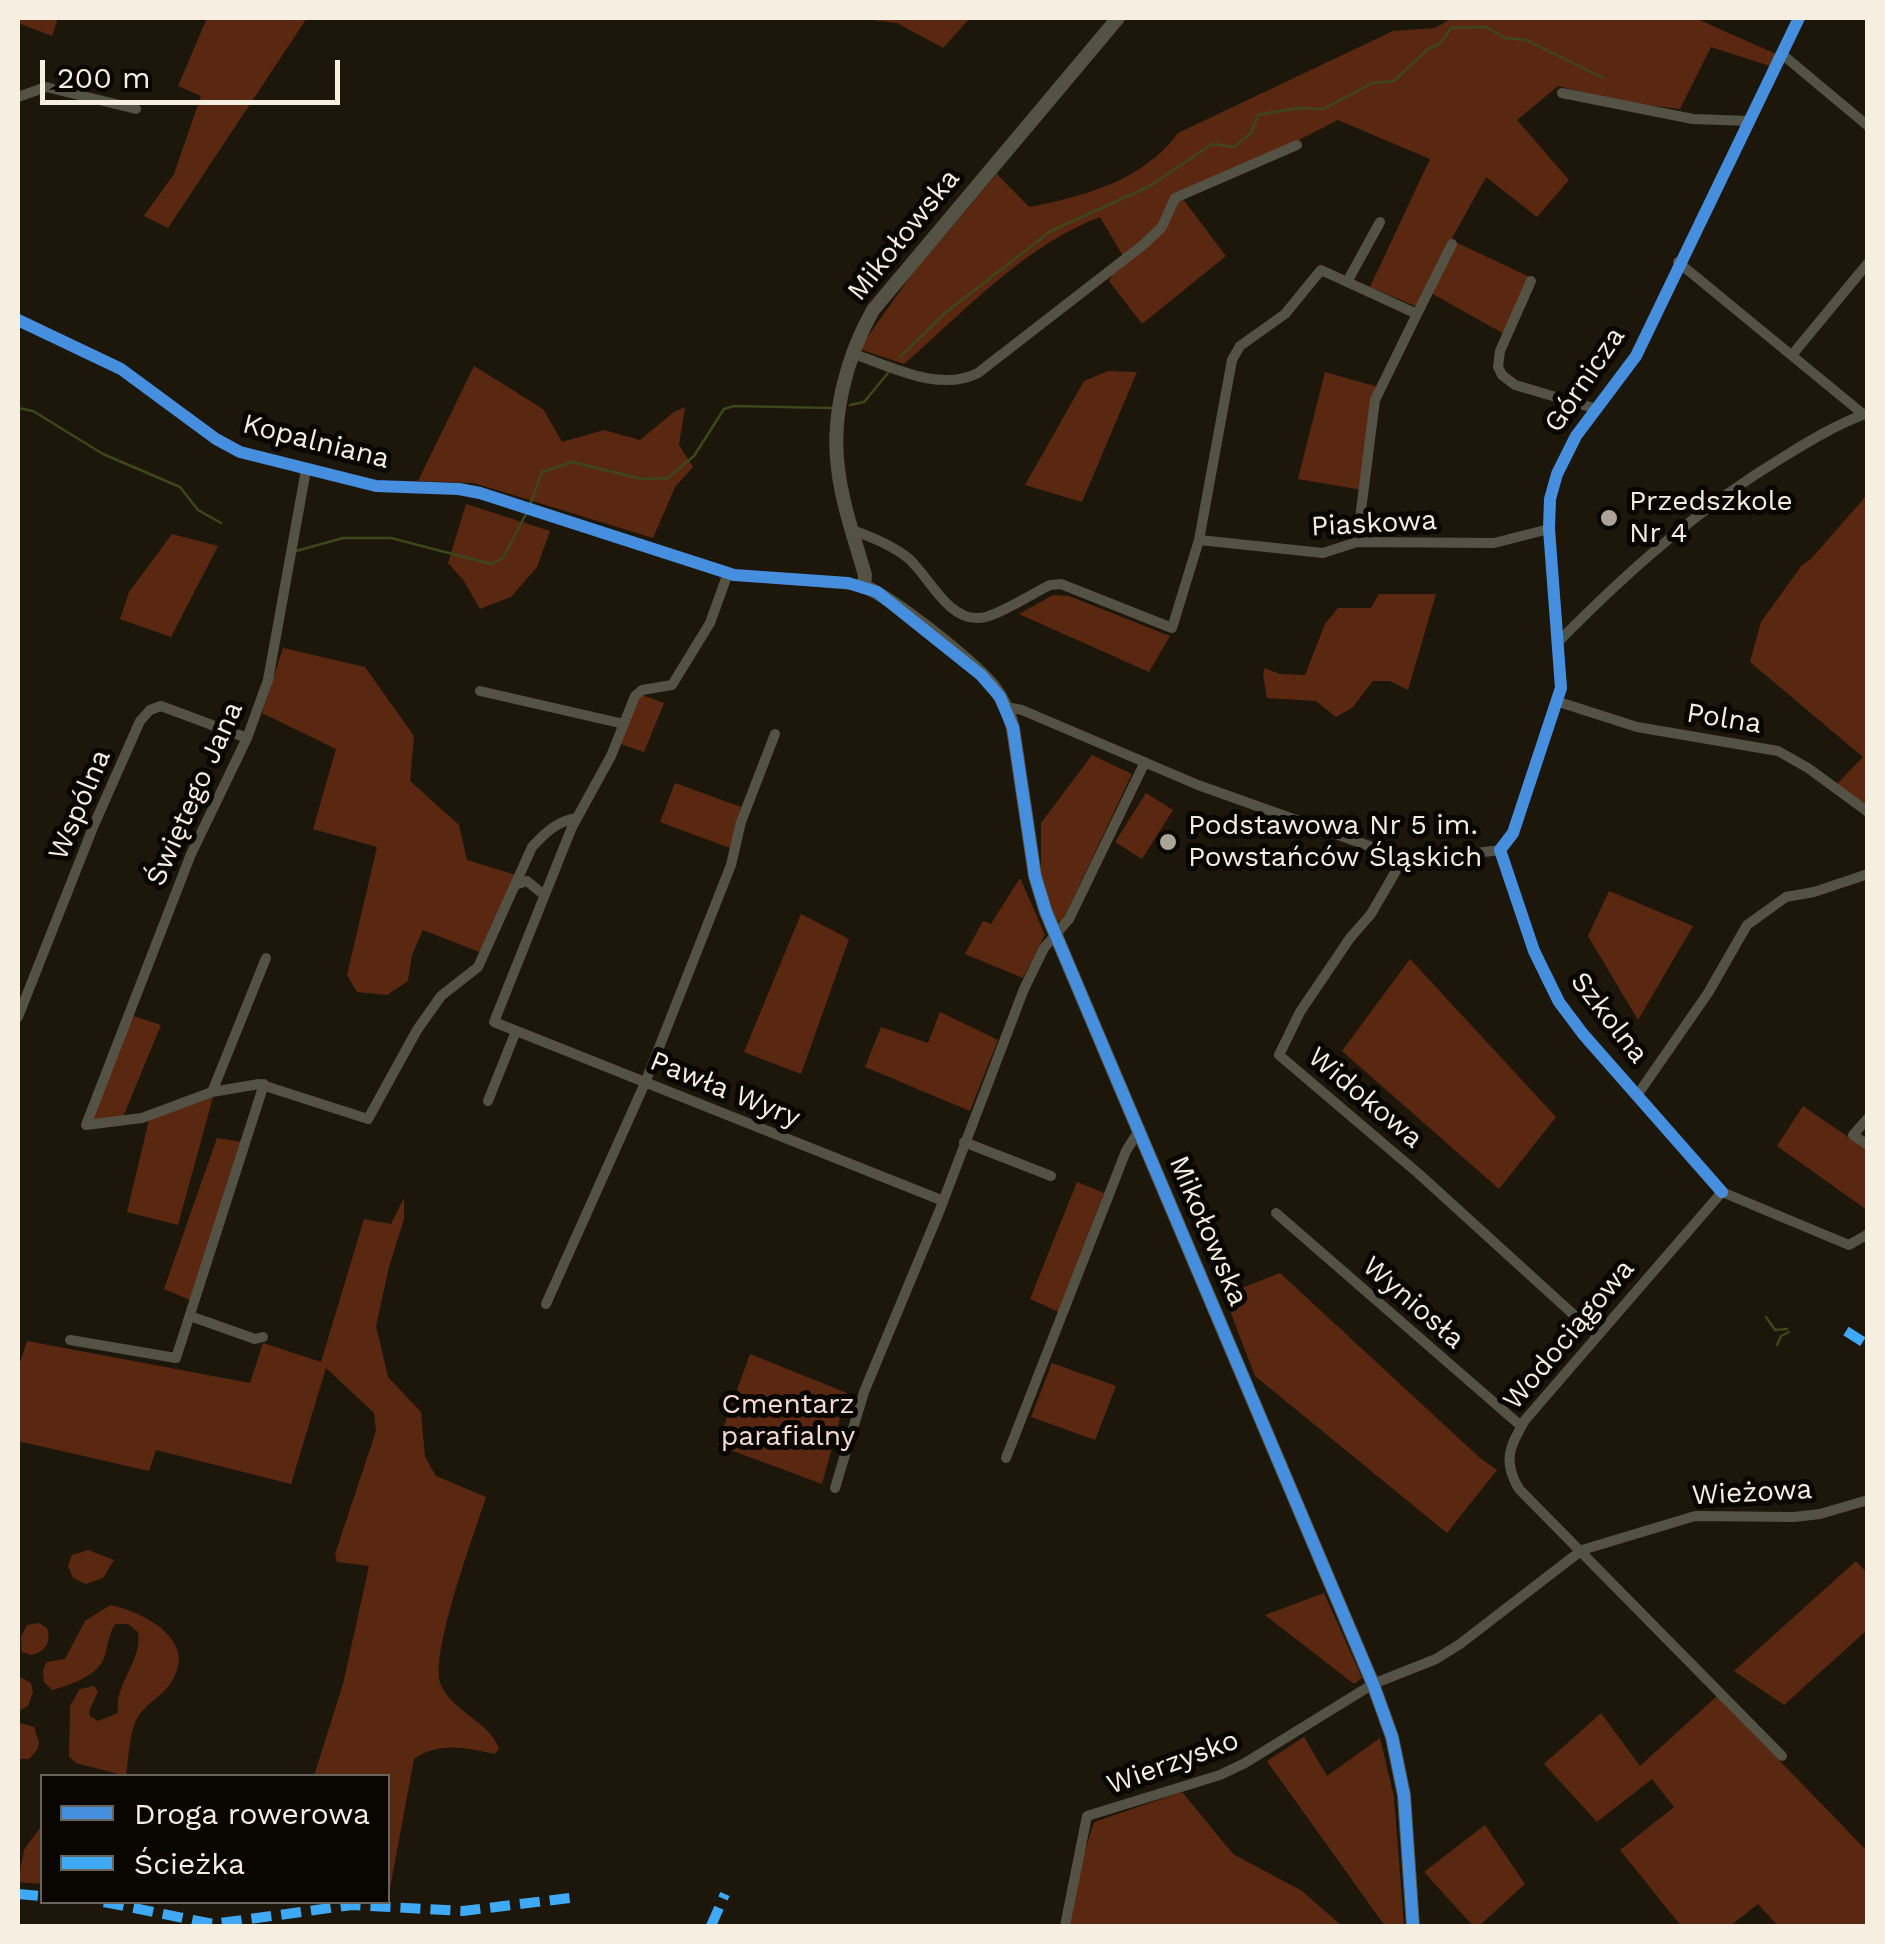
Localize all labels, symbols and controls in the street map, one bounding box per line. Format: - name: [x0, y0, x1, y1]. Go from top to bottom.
- scale bar: [45, 40, 345, 102]
- text: 200 m: [57, 60, 151, 95]
- street label: Mikołowska: [841, 162, 967, 308]
- street label: Górnicza: [1538, 321, 1632, 439]
- street label: Kopalniana: [239, 408, 393, 476]
- place label: Przedszkole Nr 4: [1629, 485, 1793, 551]
- street label: Piaskowa: [1310, 504, 1438, 544]
- marker: Przedszkole Nr 4: [1598, 507, 1620, 529]
- street label: Świętego Jana: [139, 697, 251, 891]
- street label: Polna: [1684, 697, 1764, 741]
- street label: Wspólna: [42, 745, 118, 865]
- place label: Podstawowa Nr 5 im. Powstańców Śląskich: [1188, 809, 1482, 875]
- marker: Podstawowa Nr 5 im. Powstańców Śląskich: [1157, 831, 1179, 853]
- street label: Szkolna: [1563, 966, 1655, 1070]
- street label: Widokowa: [1301, 1040, 1429, 1156]
- street label: Pawła Wyry: [645, 1045, 805, 1135]
- street label: Mikołowska: [1161, 1151, 1255, 1311]
- street label: Wyniosła: [1355, 1250, 1471, 1356]
- street label: Wodociągowa: [1496, 1253, 1642, 1417]
- park label: Cmentarz parafialny: [721, 1388, 855, 1454]
- street label: Wieżowa: [1691, 1473, 1813, 1513]
- street label: Wierzysko: [1102, 1724, 1244, 1802]
- legend: [40, 1774, 390, 1904]
- text: Droga rowerowa: [134, 1796, 370, 1831]
- text: Ścieżka: [134, 1846, 245, 1881]

